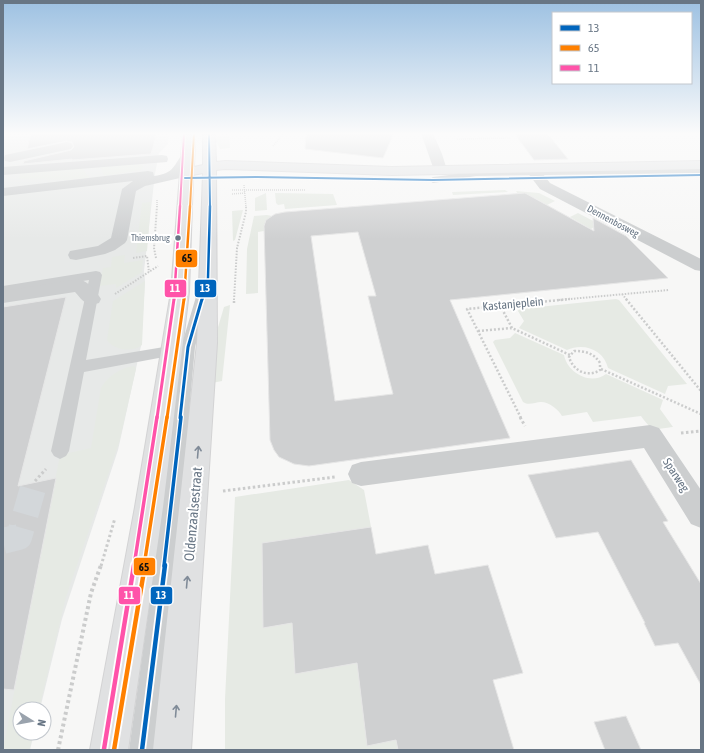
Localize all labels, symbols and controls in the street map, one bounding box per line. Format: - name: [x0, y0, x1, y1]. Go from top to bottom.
- legend: [552, 12, 692, 84]
- text: 13: [588, 21, 599, 35]
- text: 65: [588, 41, 599, 55]
- text: 11: [588, 61, 600, 75]
- street label: Dennenbosweg: [585, 203, 641, 240]
- place label: Thiemsbrug: [131, 233, 170, 243]
- marker: Thiemsbrug: [173, 233, 183, 243]
- line badge: 65: [175, 249, 198, 268]
- text: 65: [182, 252, 192, 264]
- line badge: 11: [164, 279, 187, 298]
- line badge: 13: [194, 279, 217, 298]
- text: 11: [170, 282, 180, 294]
- text: 13: [200, 282, 210, 294]
- street label: Kastanjeplein: [482, 294, 544, 314]
- one-way arrow: [194, 446, 202, 459]
- street label: Sparweg: [660, 455, 693, 495]
- street label: Oldenzaalsestraat: [181, 466, 205, 562]
- line badge: 65: [133, 557, 156, 576]
- text: 65: [139, 561, 149, 573]
- one-way arrow: [183, 576, 190, 589]
- line badge: 11: [118, 586, 141, 605]
- line badge: 13: [150, 586, 173, 605]
- text: 11: [124, 589, 134, 601]
- text: 13: [156, 589, 166, 601]
- north arrow: [12, 701, 52, 741]
- one-way arrow: [172, 705, 179, 718]
- text: N: [35, 719, 48, 727]

